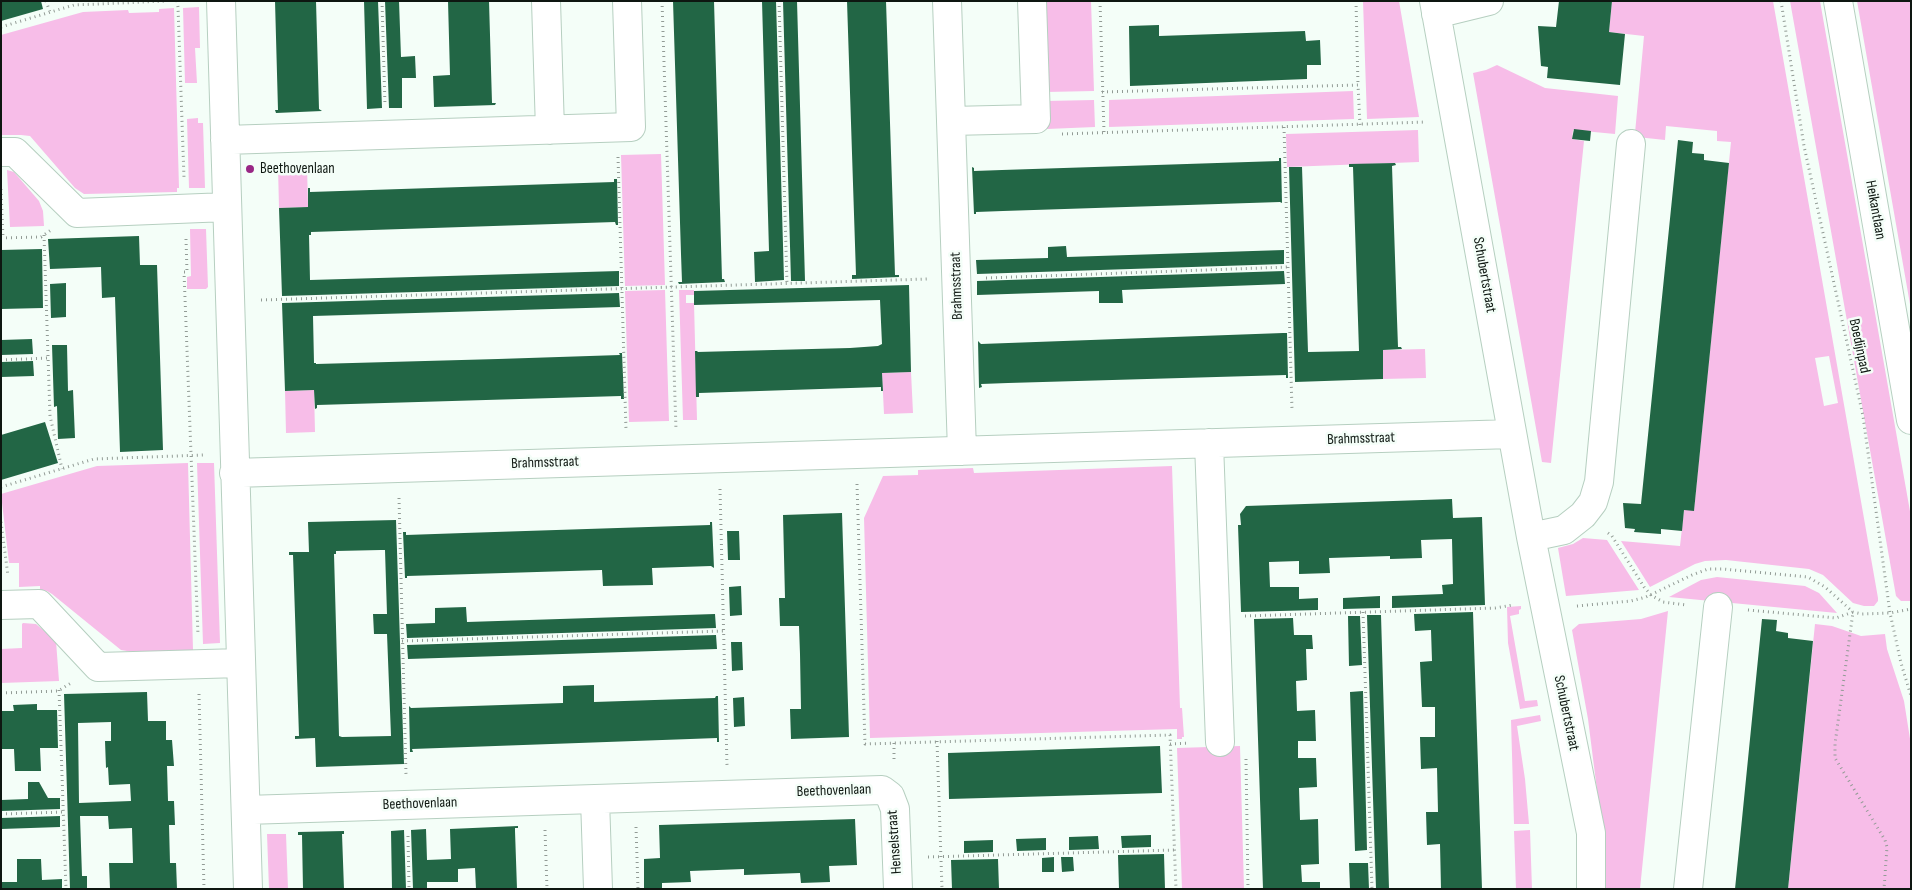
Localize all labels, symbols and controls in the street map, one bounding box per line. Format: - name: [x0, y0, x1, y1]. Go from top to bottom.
- place label: Beethovenlaan: [260, 160, 335, 178]
- marker: Beethovenlaan: [244, 163, 256, 175]
- street label: Heikantlaan: [1861, 179, 1889, 241]
- street label: Schubertstraat: [1468, 236, 1500, 314]
- street label: Brahmsstraat: [947, 252, 967, 320]
- street label: Boedijnpad: [1844, 317, 1874, 375]
- street label: Brahmsstraat: [1327, 429, 1395, 449]
- street label: Brahmsstraat: [511, 453, 579, 473]
- street label: Schubertstraat: [1549, 674, 1583, 752]
- street label: Beethovenlaan: [796, 781, 872, 801]
- street label: Beethovenlaan: [382, 794, 458, 814]
- street label: Henselstraat: [884, 809, 906, 875]

